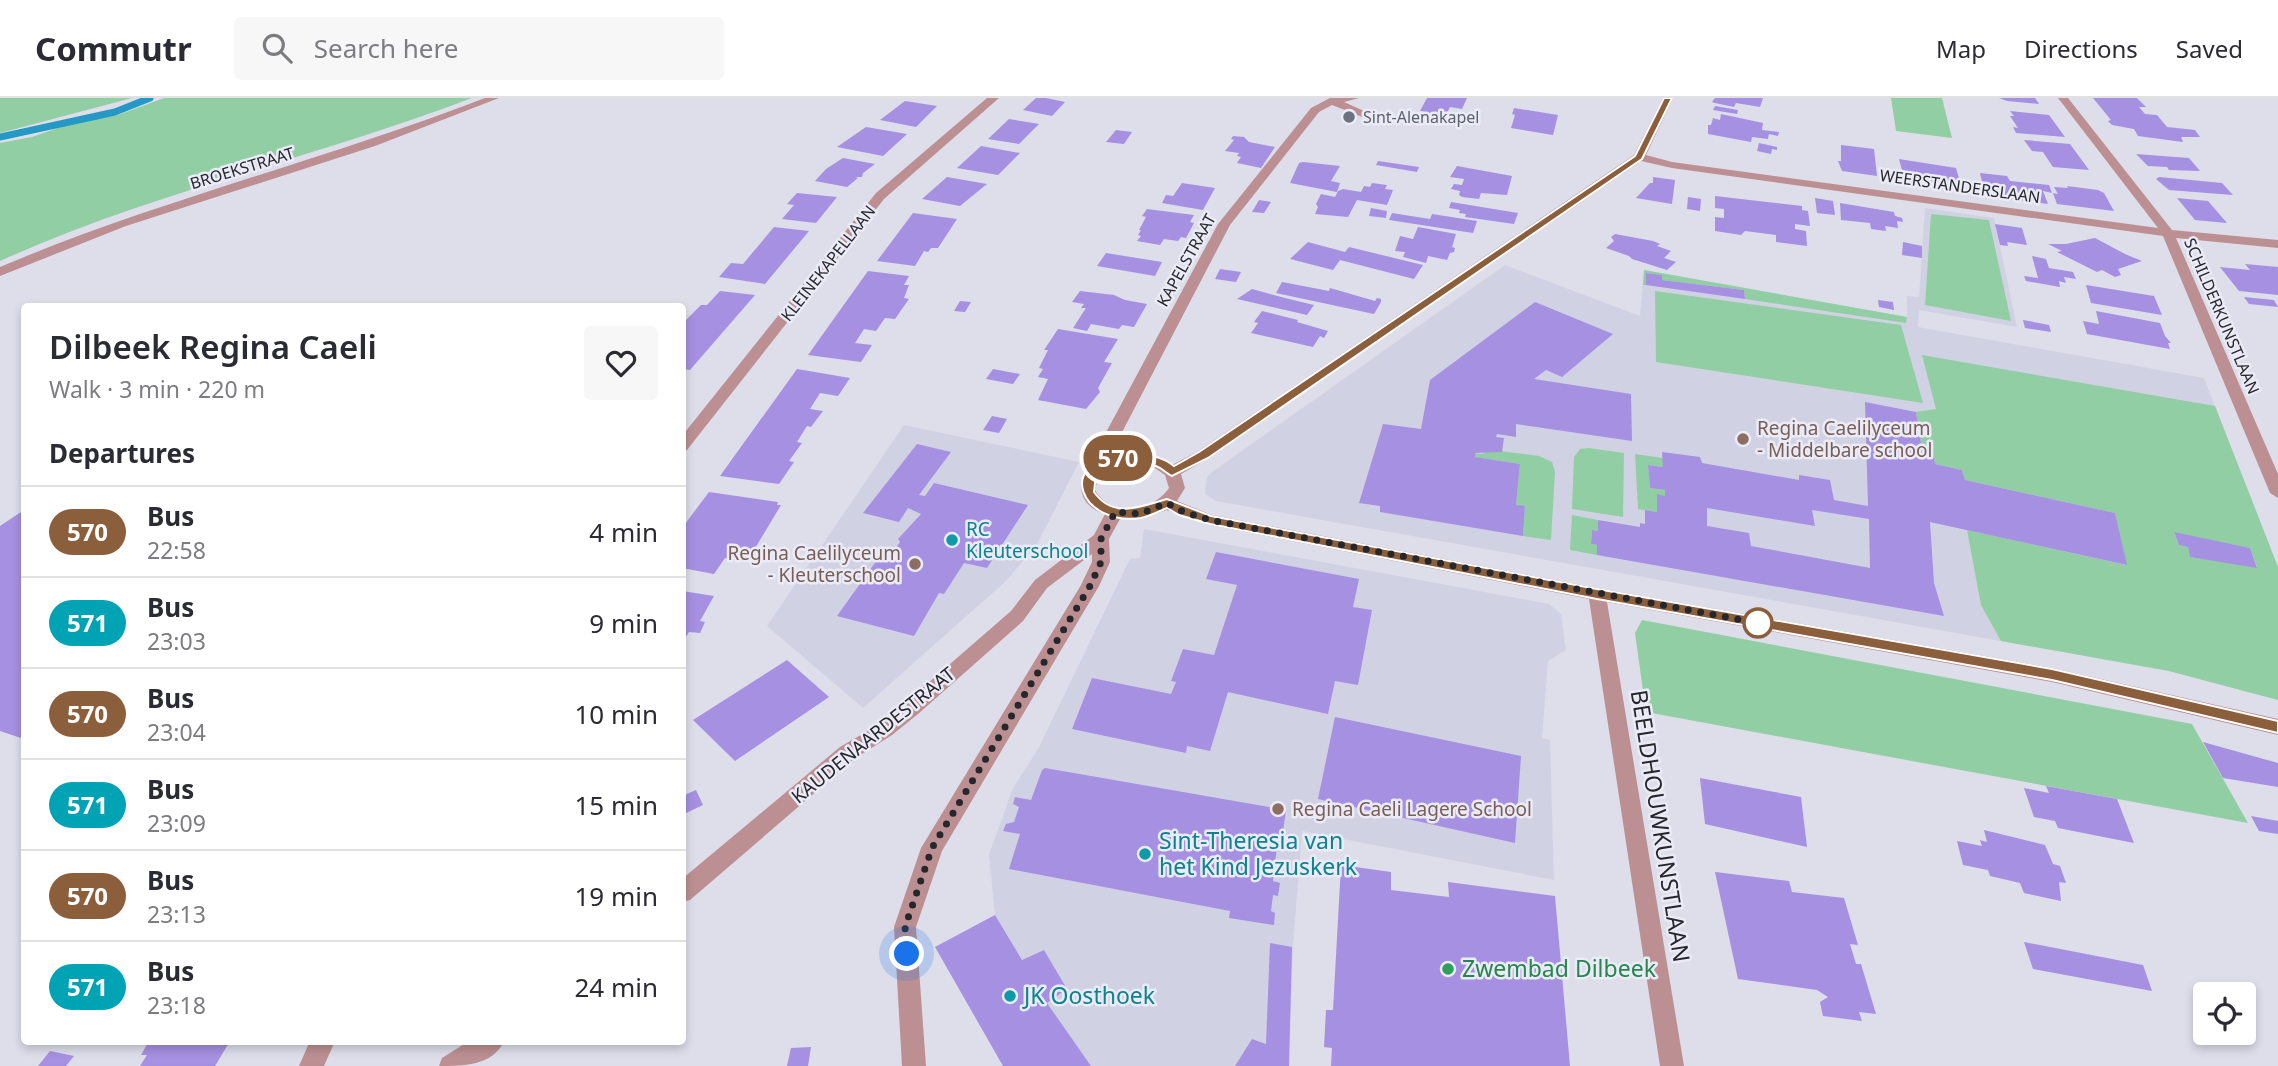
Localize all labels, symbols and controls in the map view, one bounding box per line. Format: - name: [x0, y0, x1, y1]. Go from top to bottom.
- search box: [234, 17, 724, 80]
- text: Commutr: [35, 26, 192, 71]
- icon: search: [258, 29, 296, 67]
- text: Search here: [314, 30, 458, 66]
- text: Map: [1936, 32, 1986, 65]
- text: Directions: [2024, 32, 2138, 65]
- text: Saved: [2176, 32, 2243, 65]
- place label: Sint-Alenakapel: [1363, 106, 1479, 128]
- marker: Sint-Alenakapel: [1341, 109, 1357, 125]
- street label: BROEKSTRAAT: [187, 142, 297, 194]
- street label: WEERSTANDERSLAAN: [1878, 164, 2042, 208]
- street label: KLEINEKAPELLAAN: [776, 200, 880, 326]
- street label: KAPELSTRAAT: [1151, 210, 1221, 310]
- street label: SCHILDERKUNSTLAAN: [2179, 235, 2265, 397]
- text: Dilbeek Regina Caeli: [49, 324, 377, 369]
- button: heart: [584, 326, 658, 400]
- text: Walk · 3 min · 220 m: [49, 373, 265, 405]
- place label: Regina Caelilyceum - Middelbare school: [1757, 415, 1933, 463]
- marker: Regina Caelilyceum - Middelbare school: [1735, 431, 1751, 447]
- text: Departures: [49, 435, 195, 471]
- line badge: 570: [1078, 435, 1158, 481]
- text: 570: [1097, 441, 1139, 474]
- text: Bus: [147, 498, 194, 534]
- text: 4 min: [589, 514, 658, 550]
- text: 570: [67, 515, 108, 548]
- place label: RC Kleuterschool: [966, 516, 1088, 564]
- marker: RC Kleuterschool: [944, 532, 960, 548]
- text: 22:58: [147, 534, 206, 566]
- place label: Regina Caelilyceum - Kleuterschool: [727, 540, 901, 588]
- marker: Regina Caelilyceum - Kleuterschool: [907, 556, 923, 572]
- text: Bus: [147, 589, 194, 625]
- text: 9 min: [589, 605, 658, 641]
- text: 571: [67, 606, 108, 639]
- unlabelled marker: [1743, 608, 1773, 638]
- text: 23:03: [147, 625, 206, 657]
- street label: KAUDENAARDESTRAAT: [786, 661, 961, 809]
- text: Bus: [147, 680, 194, 716]
- street label: BEELDHOUWKUNSTLAAN: [1624, 687, 1698, 964]
- text: 10 min: [574, 696, 658, 732]
- text: 570: [67, 697, 108, 730]
- text: 23:04: [147, 716, 206, 748]
- text: Bus: [147, 771, 194, 807]
- text: 15 min: [574, 787, 658, 823]
- text: 571: [67, 788, 108, 821]
- place label: Regina Caeli Lagere School: [1292, 796, 1532, 822]
- marker: Regina Caeli Lagere School: [1270, 801, 1286, 817]
- text: 23:09: [147, 807, 206, 839]
- place label: Sint-Theresia van het Kind Jezuskerk: [1159, 824, 1358, 882]
- marker: Sint-Theresia van het Kind Jezuskerk: [1137, 846, 1153, 862]
- text: Bus: [147, 862, 194, 898]
- text: 19 min: [574, 878, 658, 914]
- text: 570: [67, 879, 108, 912]
- text: 23:13: [147, 898, 206, 930]
- your location: [889, 936, 924, 971]
- place label: Zwembad Dilbeek: [1462, 952, 1657, 984]
- text: Bus: [147, 953, 194, 989]
- marker: Zwembad Dilbeek: [1440, 961, 1456, 977]
- text: 24 min: [574, 969, 658, 1005]
- text: 571: [67, 970, 108, 1003]
- place label: JK Oosthoek: [1022, 979, 1156, 1011]
- map controls: [2193, 982, 2256, 1045]
- button: locate: [2193, 982, 2256, 1045]
- marker: JK Oosthoek: [1002, 988, 1018, 1004]
- text: 23:18: [147, 989, 206, 1021]

